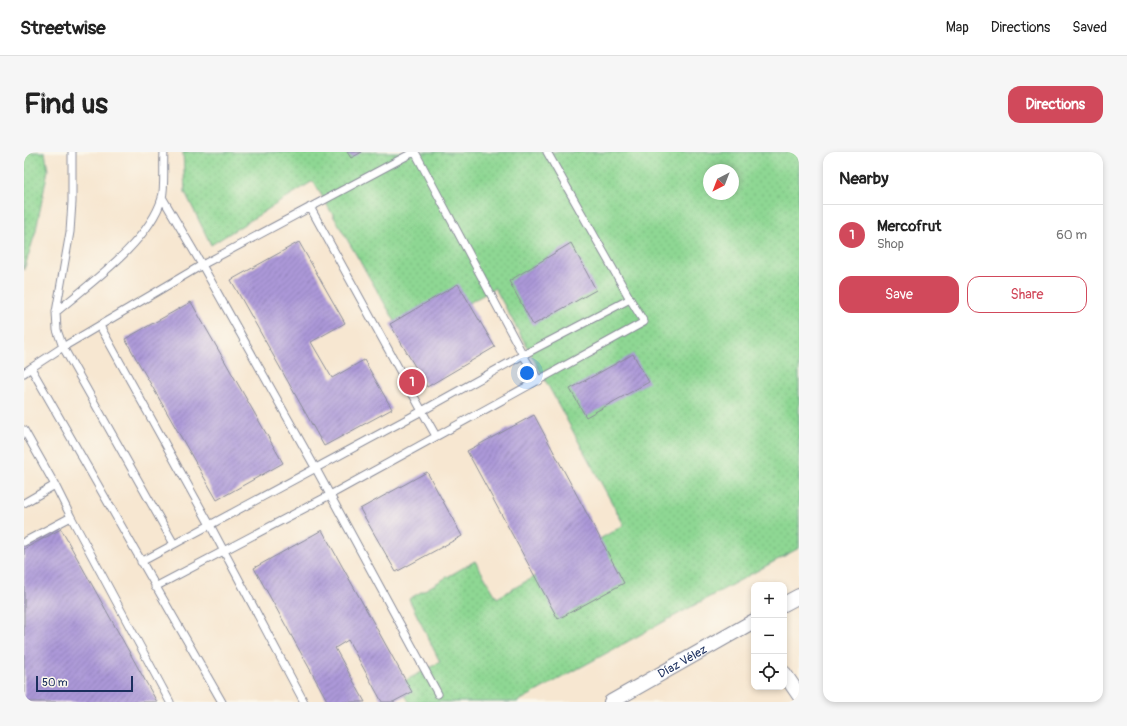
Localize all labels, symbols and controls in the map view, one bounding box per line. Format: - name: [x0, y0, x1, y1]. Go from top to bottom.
- text: Streetwise: [20, 16, 106, 40]
- text: Map: [946, 19, 969, 36]
- text: Directions: [991, 19, 1050, 36]
- text: Saved: [1072, 19, 1107, 36]
- button: Directions: [1008, 86, 1103, 123]
- text: Find us: [24, 87, 108, 122]
- north arrow: [703, 164, 739, 200]
- text: Nearby: [839, 168, 888, 189]
- text: Mercofrut: [877, 217, 941, 236]
- text: 1: [849, 227, 855, 243]
- text: 60 m: [1056, 227, 1087, 243]
- text: Shop: [877, 236, 904, 252]
- button: Save: [839, 276, 959, 313]
- button: Share: [967, 276, 1087, 313]
- your location: [517, 363, 537, 383]
- pin: 1: [399, 367, 425, 397]
- map controls: [751, 582, 787, 690]
- button: +: [751, 582, 787, 618]
- button: −: [751, 618, 787, 654]
- street label: Díaz Vélez: [655, 642, 710, 682]
- button: locate: [751, 654, 787, 690]
- scale bar: [36, 674, 133, 693]
- text: 50 m: [42, 676, 68, 689]

